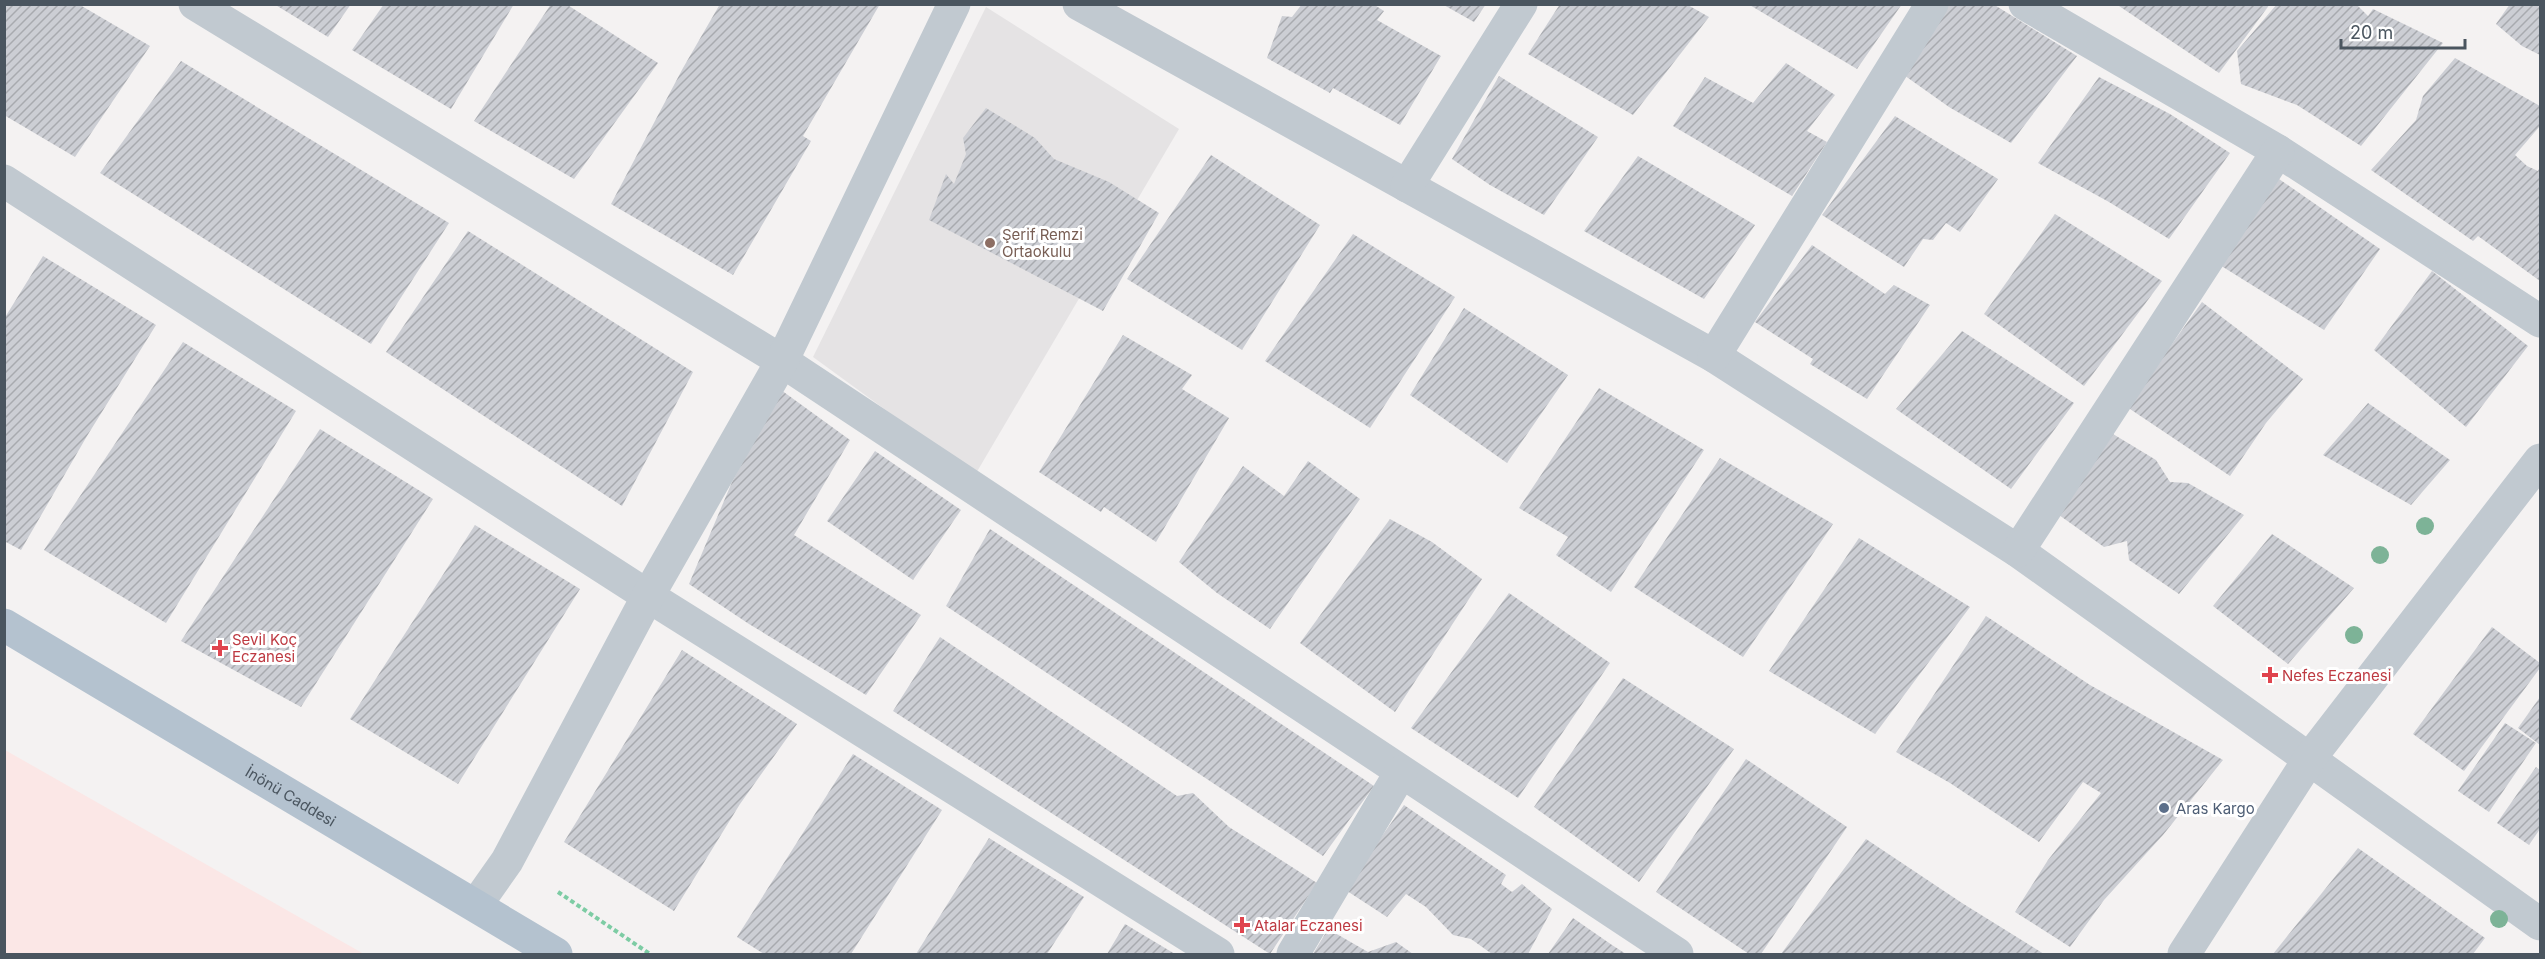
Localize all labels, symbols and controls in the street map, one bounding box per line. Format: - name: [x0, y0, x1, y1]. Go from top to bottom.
- scale bar: [2341, 12, 2466, 50]
- text: 20 m: [2350, 22, 2393, 43]
- place label: Şerif Remzi Ortaokulu: [1002, 225, 1083, 261]
- marker: Şerif Remzi Ortaokulu: [983, 236, 997, 250]
- place label: Sevil Koç Eczanesi: [232, 630, 297, 666]
- marker: Sevil Koç Eczanesi: [213, 641, 227, 655]
- place label: Nefes Eczanesi: [2282, 666, 2391, 685]
- marker: Nefes Eczanesi: [2263, 668, 2277, 682]
- street label: İnönü Caddesi: [242, 762, 340, 830]
- place label: Aras Kargo: [2176, 799, 2255, 818]
- marker: Aras Kargo: [2157, 801, 2171, 815]
- place label: Atalar Eczanesi: [1254, 916, 1363, 935]
- marker: Atalar Eczanesi: [1235, 918, 1249, 932]

